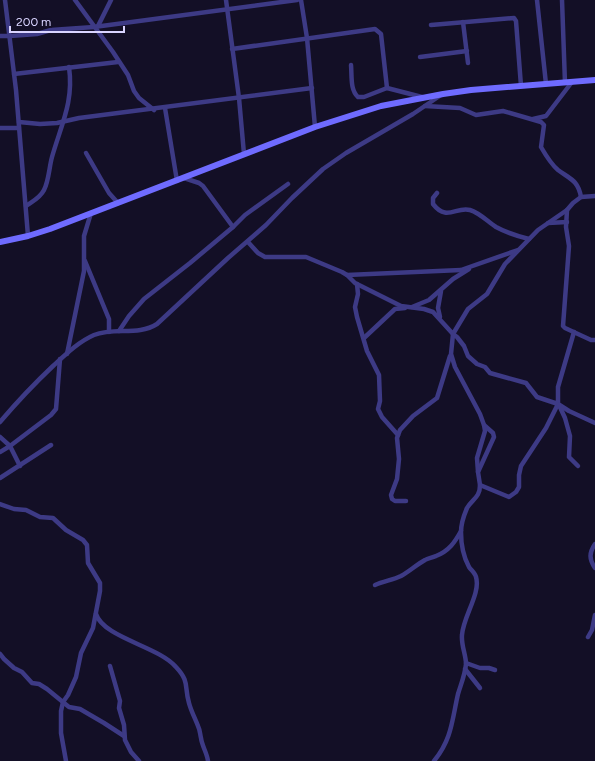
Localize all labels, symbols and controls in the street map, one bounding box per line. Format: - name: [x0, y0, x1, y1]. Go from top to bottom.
- scale bar: [10, 8, 124, 34]
- text: 200 m: [16, 15, 51, 29]

